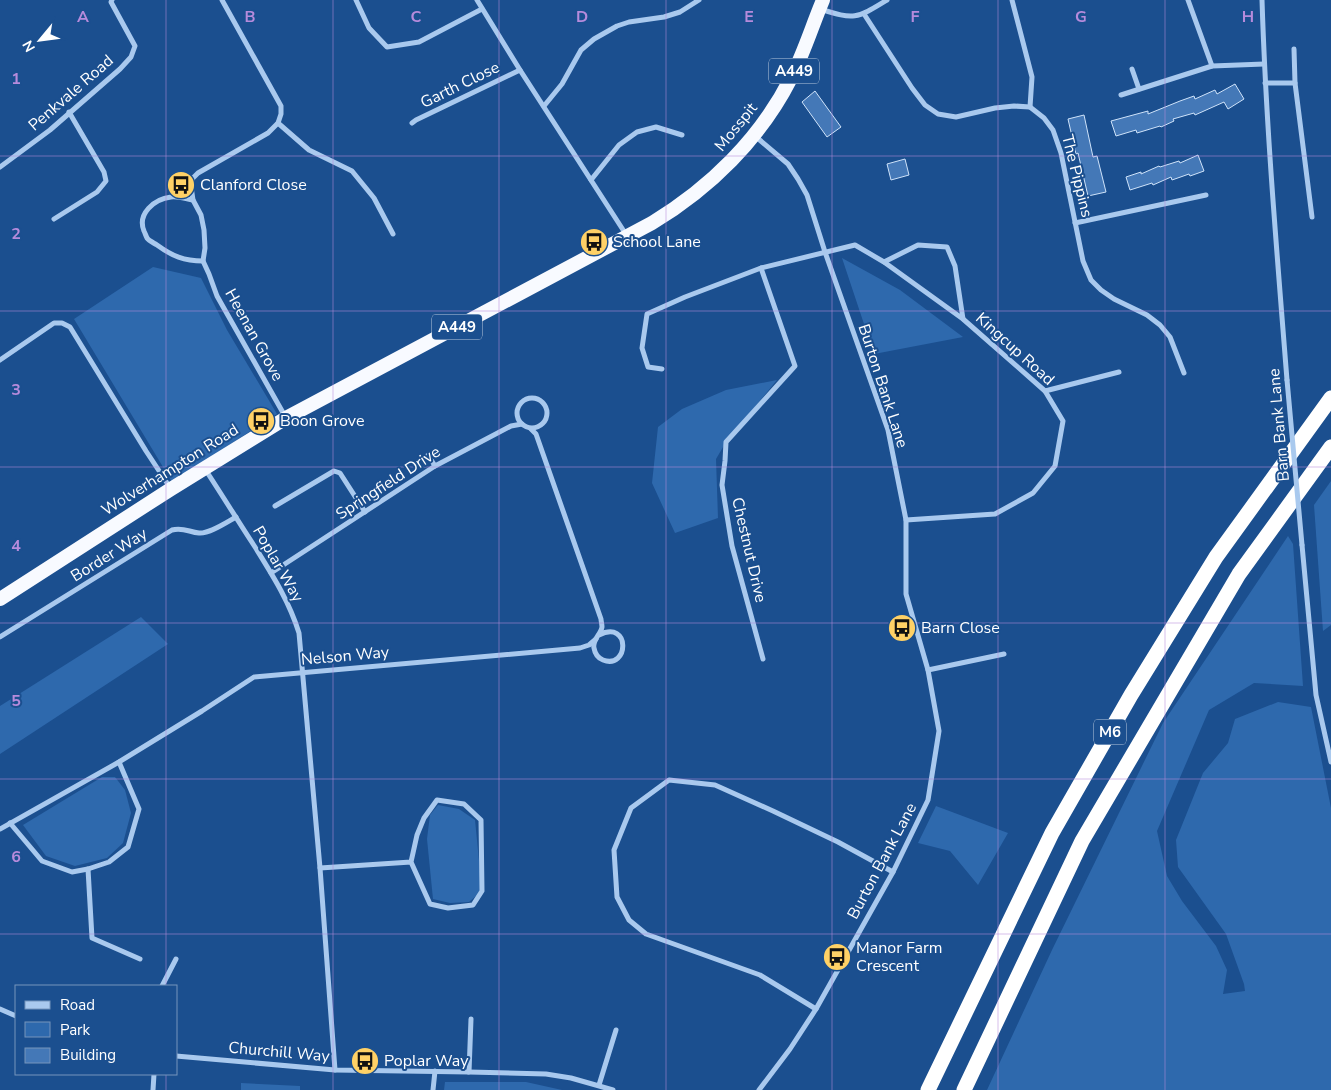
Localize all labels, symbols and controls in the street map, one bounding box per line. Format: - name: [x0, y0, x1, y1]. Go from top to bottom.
- text: A: [77, 6, 89, 28]
- text: B: [244, 6, 256, 28]
- text: C: [411, 6, 422, 28]
- text: D: [576, 6, 588, 28]
- text: E: [744, 6, 754, 28]
- text: F: [911, 6, 920, 28]
- text: G: [1075, 6, 1087, 28]
- text: H: [1242, 6, 1254, 28]
- north arrow: [15, 15, 65, 65]
- text: N: [18, 37, 40, 55]
- street label: Penkvale Road: [24, 50, 118, 136]
- street label: Garth Close: [417, 56, 503, 114]
- road number: A449: [769, 58, 819, 84]
- text: 1: [11, 68, 21, 90]
- street label: Mosspit: [710, 98, 763, 156]
- street label: The Pippins: [1056, 132, 1098, 220]
- bus stop icon: Clanford Close: [166, 170, 196, 200]
- place label: Clanford Close: [200, 174, 307, 196]
- text: 2: [11, 223, 21, 245]
- bus stop icon: School Lane: [579, 227, 609, 257]
- place label: School Lane: [613, 231, 701, 253]
- street label: Heenan Grove: [220, 285, 288, 385]
- street label: Kingcup Road: [971, 308, 1059, 390]
- road number: A449: [432, 314, 482, 340]
- street label: Burton Bank Lane: [853, 321, 913, 451]
- street label: Barn Bank Lane: [1263, 368, 1295, 482]
- text: 3: [11, 379, 21, 401]
- bus stop icon: Boon Grove: [246, 406, 276, 436]
- place label: Boon Grove: [280, 410, 364, 432]
- street label: Wolverhampton Road: [97, 419, 243, 521]
- street label: Springfield Drive: [331, 441, 445, 525]
- street label: Chestnut Drive: [726, 495, 772, 605]
- street label: Border Way: [67, 522, 152, 587]
- street label: Poplar Way: [247, 522, 309, 607]
- text: 4: [11, 535, 21, 557]
- bus stop icon: Barn Close: [887, 613, 917, 643]
- place label: Barn Close: [921, 617, 1000, 639]
- street label: Nelson Way: [300, 641, 391, 671]
- text: 5: [11, 690, 21, 712]
- road number: M6: [1094, 720, 1126, 744]
- street label: Burton Bank Lane: [842, 799, 922, 923]
- text: 6: [11, 846, 21, 868]
- place label: Manor Farm Crescent: [856, 937, 942, 977]
- bus stop icon: Manor Farm Crescent: [822, 942, 852, 972]
- legend: [15, 985, 178, 1075]
- text: Road: [60, 995, 95, 1015]
- text: Park: [60, 1020, 90, 1040]
- street label: Churchill Way: [227, 1037, 331, 1067]
- text: Building: [60, 1045, 116, 1065]
- bus stop icon: Poplar Way: [350, 1046, 380, 1076]
- place label: Poplar Way: [384, 1050, 469, 1072]

